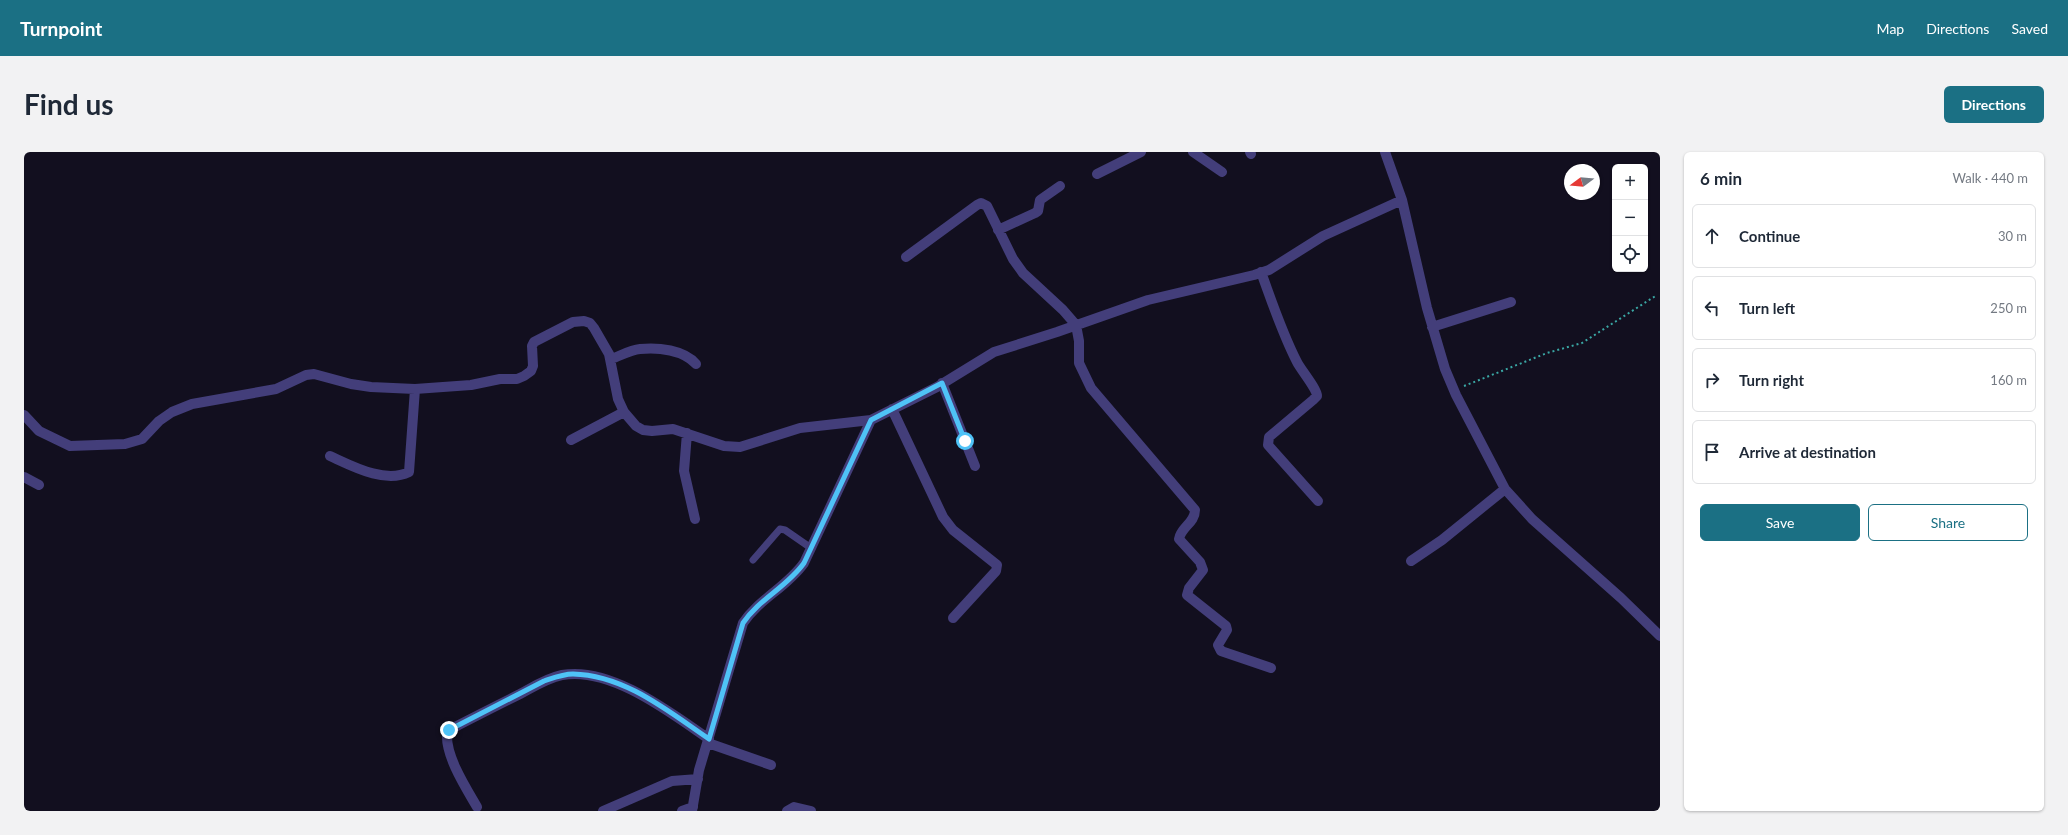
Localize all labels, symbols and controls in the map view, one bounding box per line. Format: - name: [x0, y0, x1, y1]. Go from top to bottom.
- text: Turnpoint: [20, 17, 102, 40]
- text: Map: [1877, 20, 1904, 37]
- text: Directions: [1926, 20, 1989, 37]
- text: Saved: [2011, 20, 2048, 37]
- button: Directions: [1944, 86, 2044, 123]
- text: Find us: [24, 87, 114, 121]
- north arrow: [1564, 164, 1600, 200]
- map controls: [1612, 164, 1648, 272]
- button: +: [1612, 164, 1648, 200]
- text: 6 min: [1700, 168, 1742, 189]
- text: Walk · 440 m: [1952, 170, 2028, 186]
- button: −: [1612, 200, 1648, 236]
- icon: ahead: [1701, 225, 1723, 247]
- text: Continue: [1739, 227, 1800, 245]
- text: 30 m: [1998, 228, 2027, 244]
- button: locate: [1612, 236, 1648, 272]
- icon: left: [1701, 297, 1723, 319]
- text: Turn left: [1739, 299, 1795, 317]
- text: 250 m: [1990, 300, 2027, 316]
- icon: right: [1701, 369, 1723, 391]
- text: Turn right: [1739, 371, 1804, 389]
- text: 160 m: [1990, 372, 2027, 388]
- route start: [956, 432, 974, 450]
- icon: arrive: [1701, 441, 1723, 463]
- text: Arrive at destination: [1739, 443, 1876, 461]
- button: Save: [1700, 504, 1860, 541]
- button: Share: [1868, 504, 2028, 541]
- route end: [440, 721, 458, 739]

